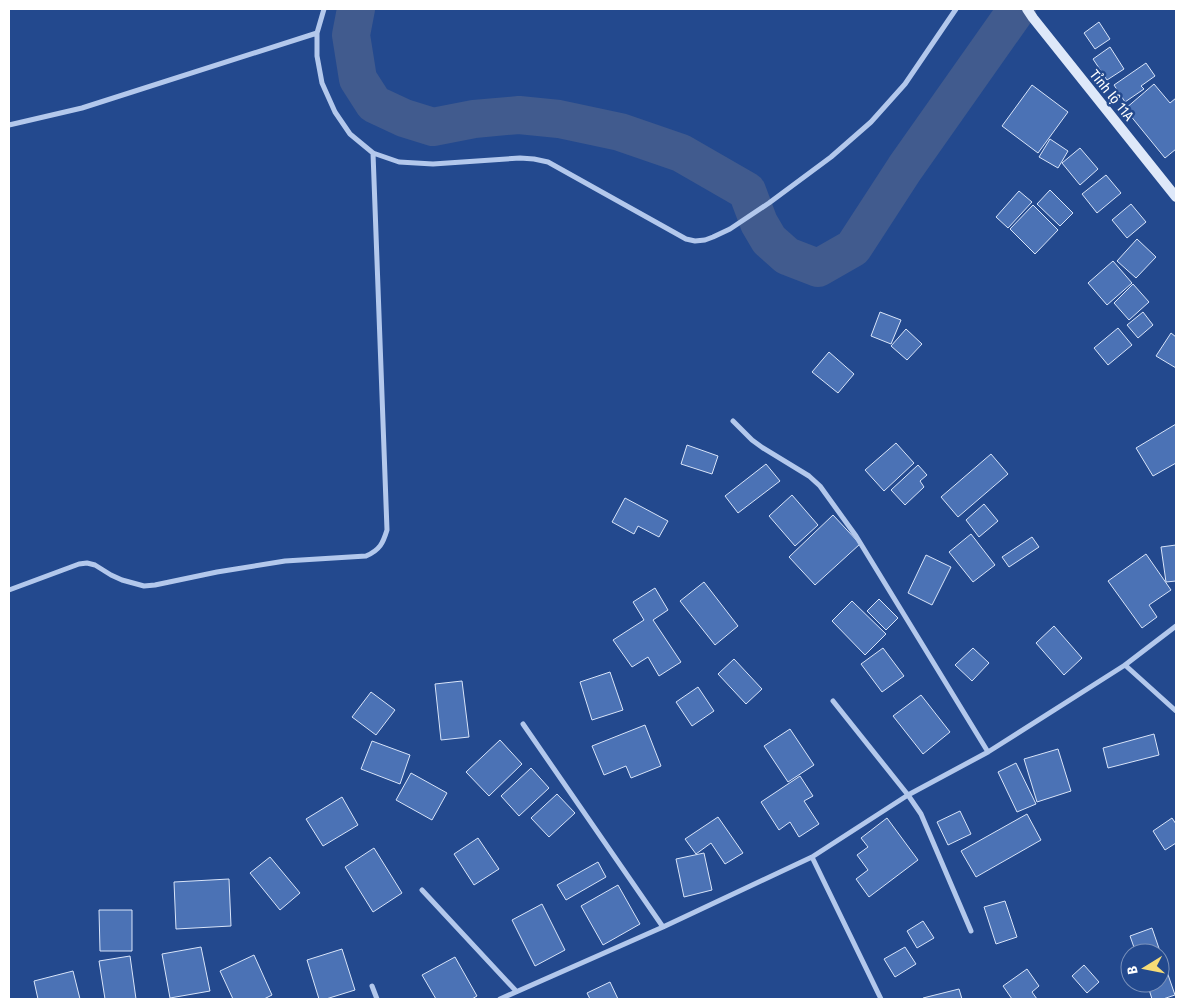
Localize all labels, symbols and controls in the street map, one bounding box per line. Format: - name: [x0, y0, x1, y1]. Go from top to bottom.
- street label: Tỉnh lộ 11A: [1086, 66, 1138, 125]
- north arrow: [1120, 943, 1170, 993]
- text: B: [1124, 965, 1142, 976]

